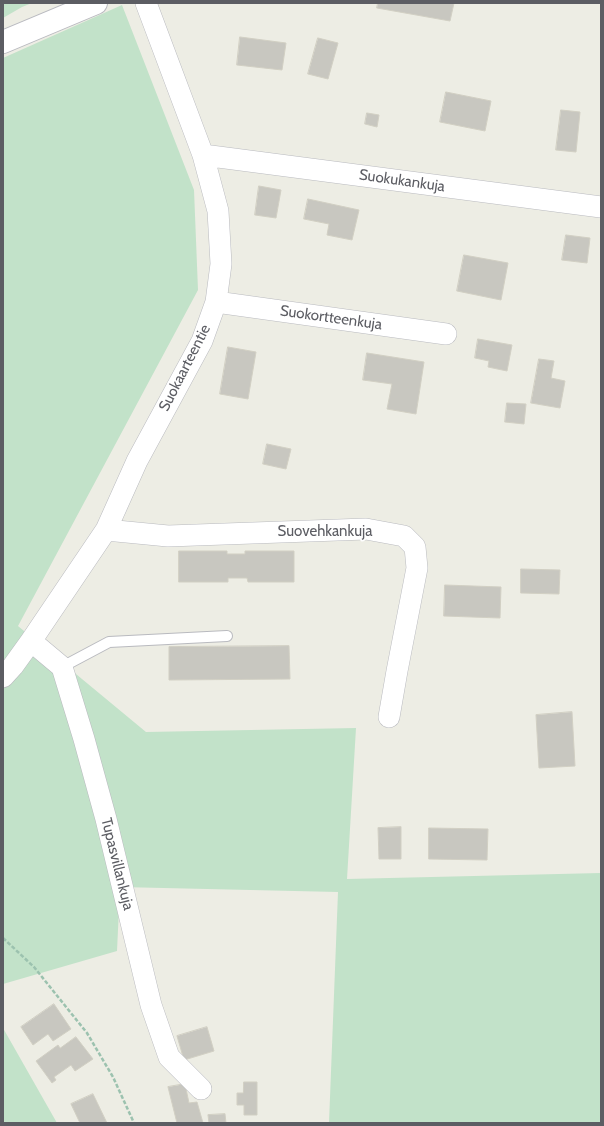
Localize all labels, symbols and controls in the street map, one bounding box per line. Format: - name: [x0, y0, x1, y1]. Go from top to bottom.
- street label: Suokukankuja: [358, 166, 446, 196]
- street label: Suokortteenkuja: [279, 302, 383, 334]
- street label: Suokaarteentie: [155, 322, 215, 414]
- street label: Suovehkankuja: [278, 523, 372, 541]
- street label: Tupasvillankuja: [97, 816, 137, 912]

